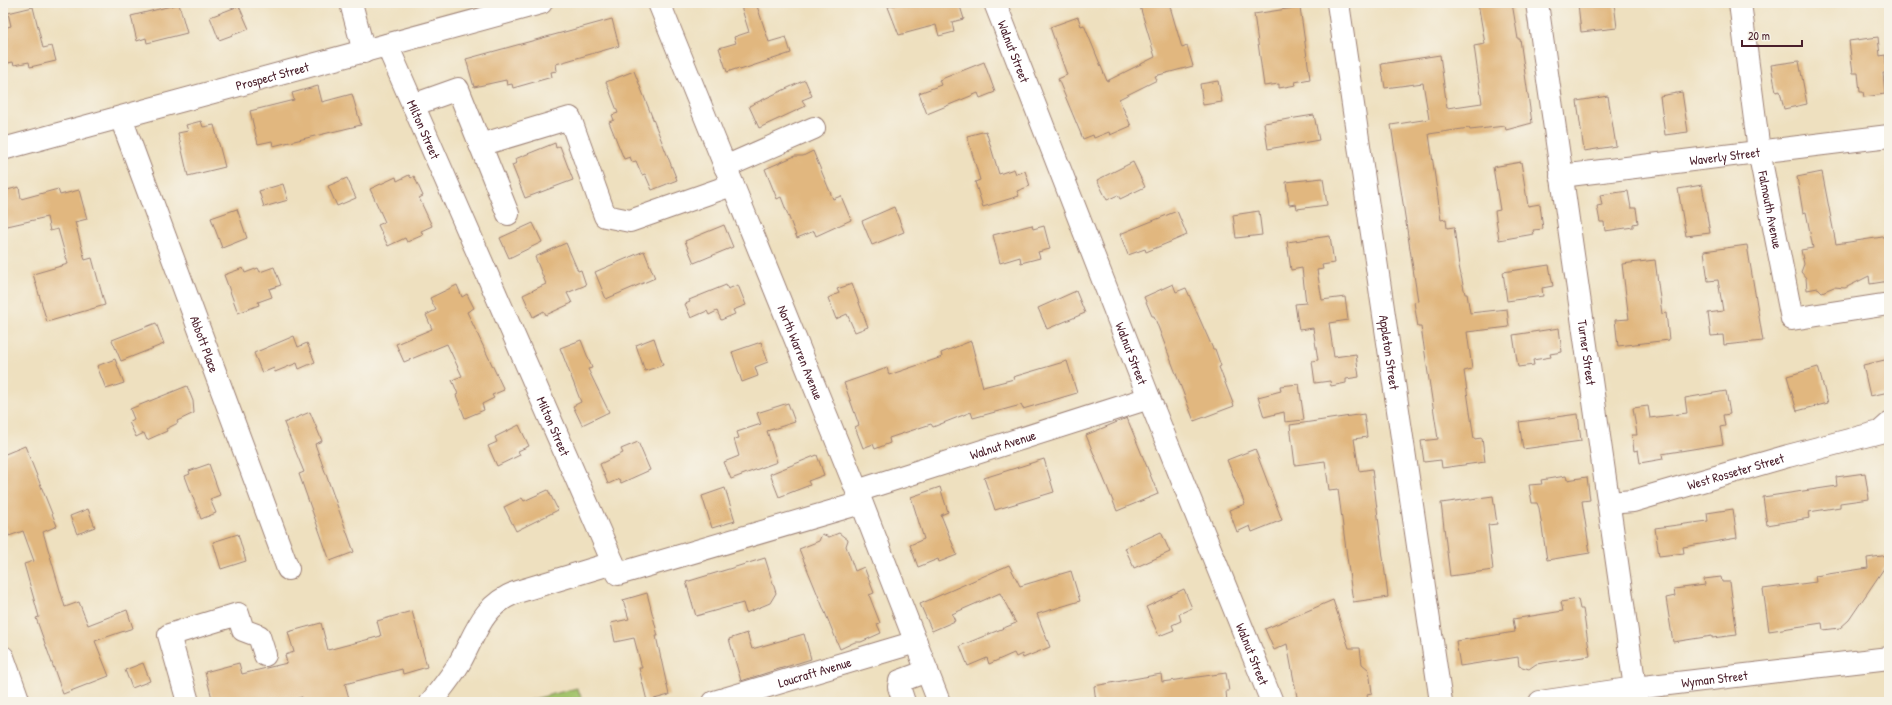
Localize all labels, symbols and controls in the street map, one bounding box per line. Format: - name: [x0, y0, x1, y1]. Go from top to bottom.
- street label: Walnut Street: [994, 18, 1034, 86]
- scale bar: [1742, 22, 1802, 48]
- text: 20 m: [1748, 27, 1770, 44]
- street label: Prospect Street: [234, 57, 311, 94]
- street label: Milton Street: [403, 97, 445, 162]
- street label: Waverly Street: [1689, 143, 1762, 169]
- street label: Falmouth Avenue: [1754, 168, 1787, 250]
- street label: North Warren Avenue: [774, 302, 828, 402]
- street label: Abbott Place: [186, 313, 223, 375]
- street label: Appleton Street: [1375, 314, 1404, 391]
- street label: Turner Street: [1573, 319, 1601, 387]
- street label: Walnut Street: [1111, 320, 1152, 388]
- street label: Milton Street: [533, 394, 575, 459]
- street label: Walnut Avenue: [968, 426, 1038, 463]
- street label: West Rosseter Street: [1685, 448, 1787, 494]
- street label: Walnut Street: [1232, 620, 1273, 688]
- street label: Loucraft Avenue: [776, 653, 853, 692]
- street label: Wyman Street: [1680, 666, 1749, 691]

